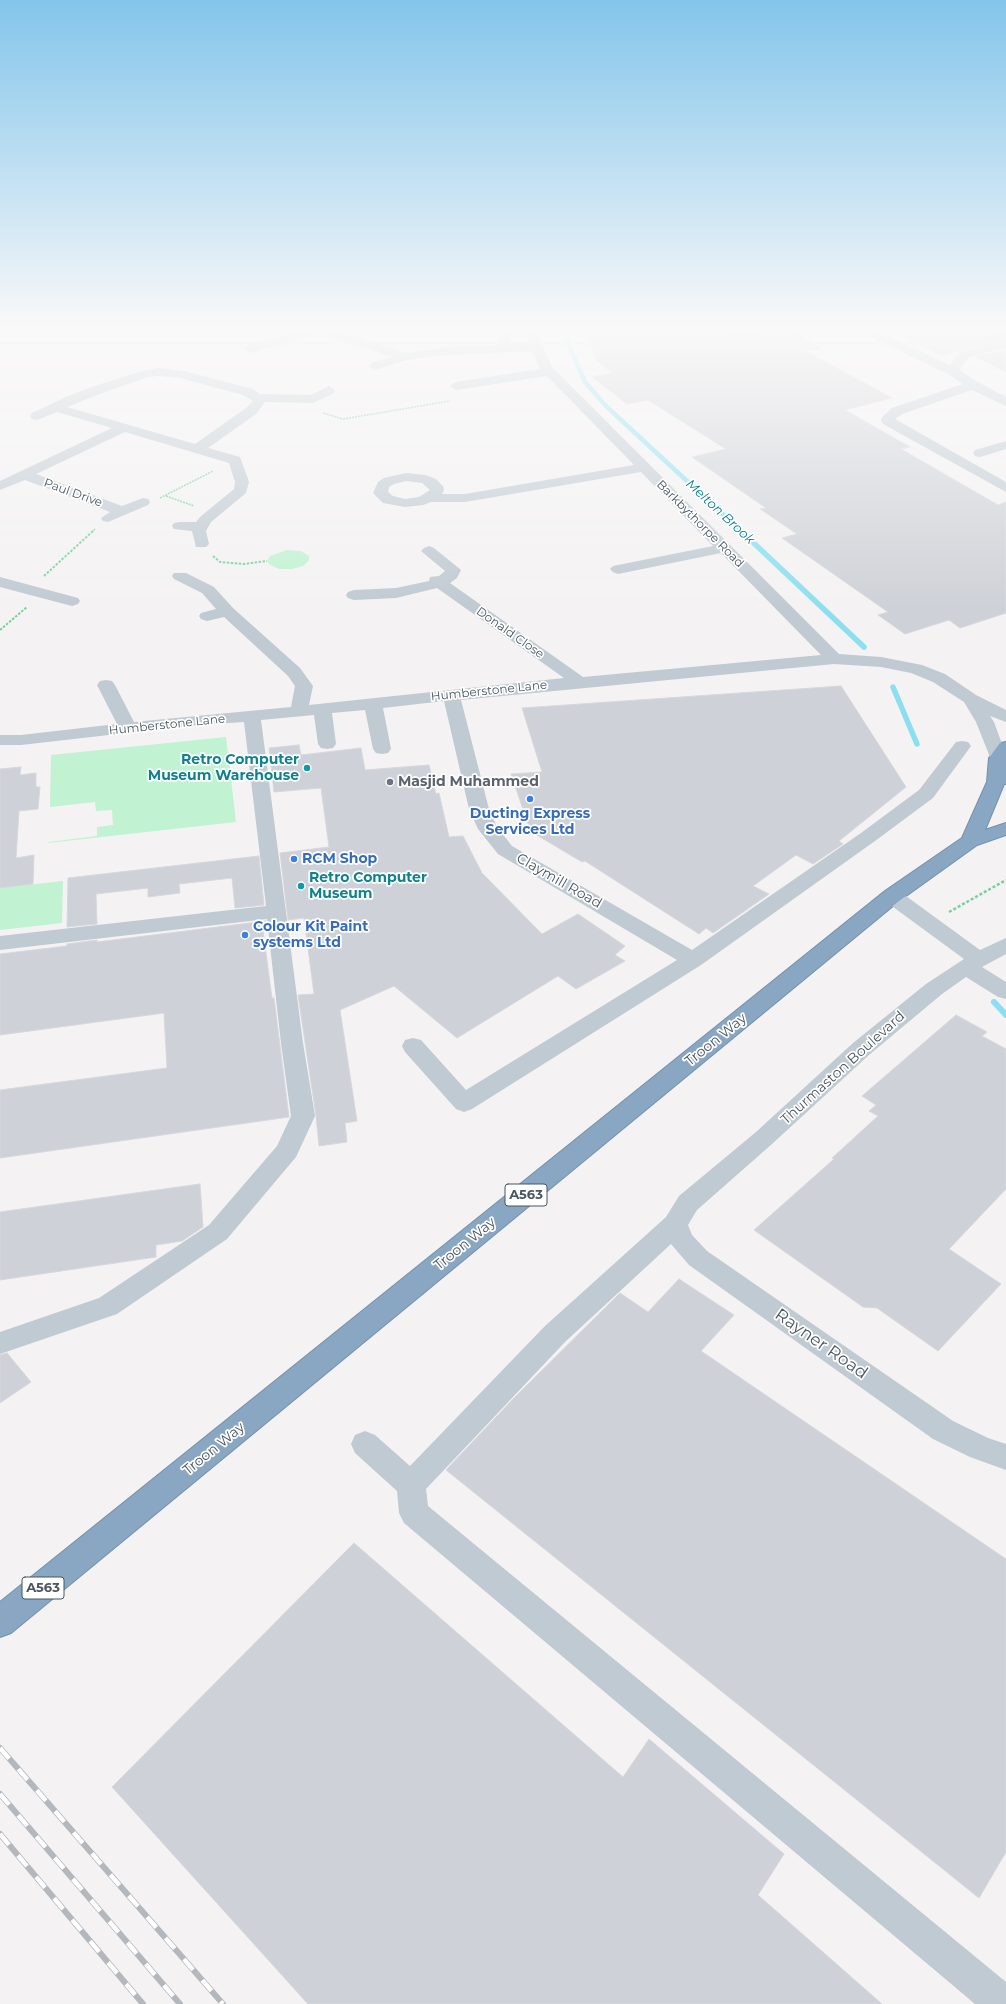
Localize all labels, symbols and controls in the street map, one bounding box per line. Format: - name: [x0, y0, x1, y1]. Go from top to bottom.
- street label: Paul Drive: [42, 476, 104, 510]
- water label: Melton Brook: [682, 476, 758, 548]
- street label: Barkbythorpe Road: [653, 477, 747, 571]
- street label: Donald Close: [473, 604, 547, 662]
- street label: Humberstone Lane: [430, 678, 548, 704]
- street label: Humberstone Lane: [108, 712, 226, 738]
- place label: Retro Computer Museum Warehouse: [148, 752, 299, 784]
- marker: Retro Computer Museum Warehouse: [302, 763, 312, 773]
- place label: Masjid Muhammed: [398, 774, 539, 790]
- marker: Masjid Muhammed: [385, 777, 395, 787]
- marker: Ducting Express Services Ltd: [525, 794, 535, 804]
- place label: Ducting Express Services Ltd: [470, 806, 590, 838]
- street label: Claymill Road: [513, 850, 605, 912]
- place label: RCM Shop: [302, 851, 377, 867]
- marker: RCM Shop: [289, 854, 299, 864]
- place label: Retro Computer Museum: [309, 870, 427, 902]
- marker: Retro Computer Museum: [296, 881, 306, 891]
- place label: Colour Kit Paint systems Ltd: [253, 919, 368, 952]
- marker: Colour Kit Paint systems Ltd: [240, 930, 250, 940]
- street label: Thurmaston Boulevard: [778, 1008, 908, 1128]
- street label: Troon Way: [682, 1010, 750, 1070]
- road number: A563: [505, 1184, 547, 1206]
- street label: Troon Way: [431, 1214, 499, 1274]
- street label: Rayner Road: [771, 1304, 871, 1384]
- street label: Troon Way: [180, 1419, 248, 1479]
- road number: A563: [22, 1577, 64, 1599]

